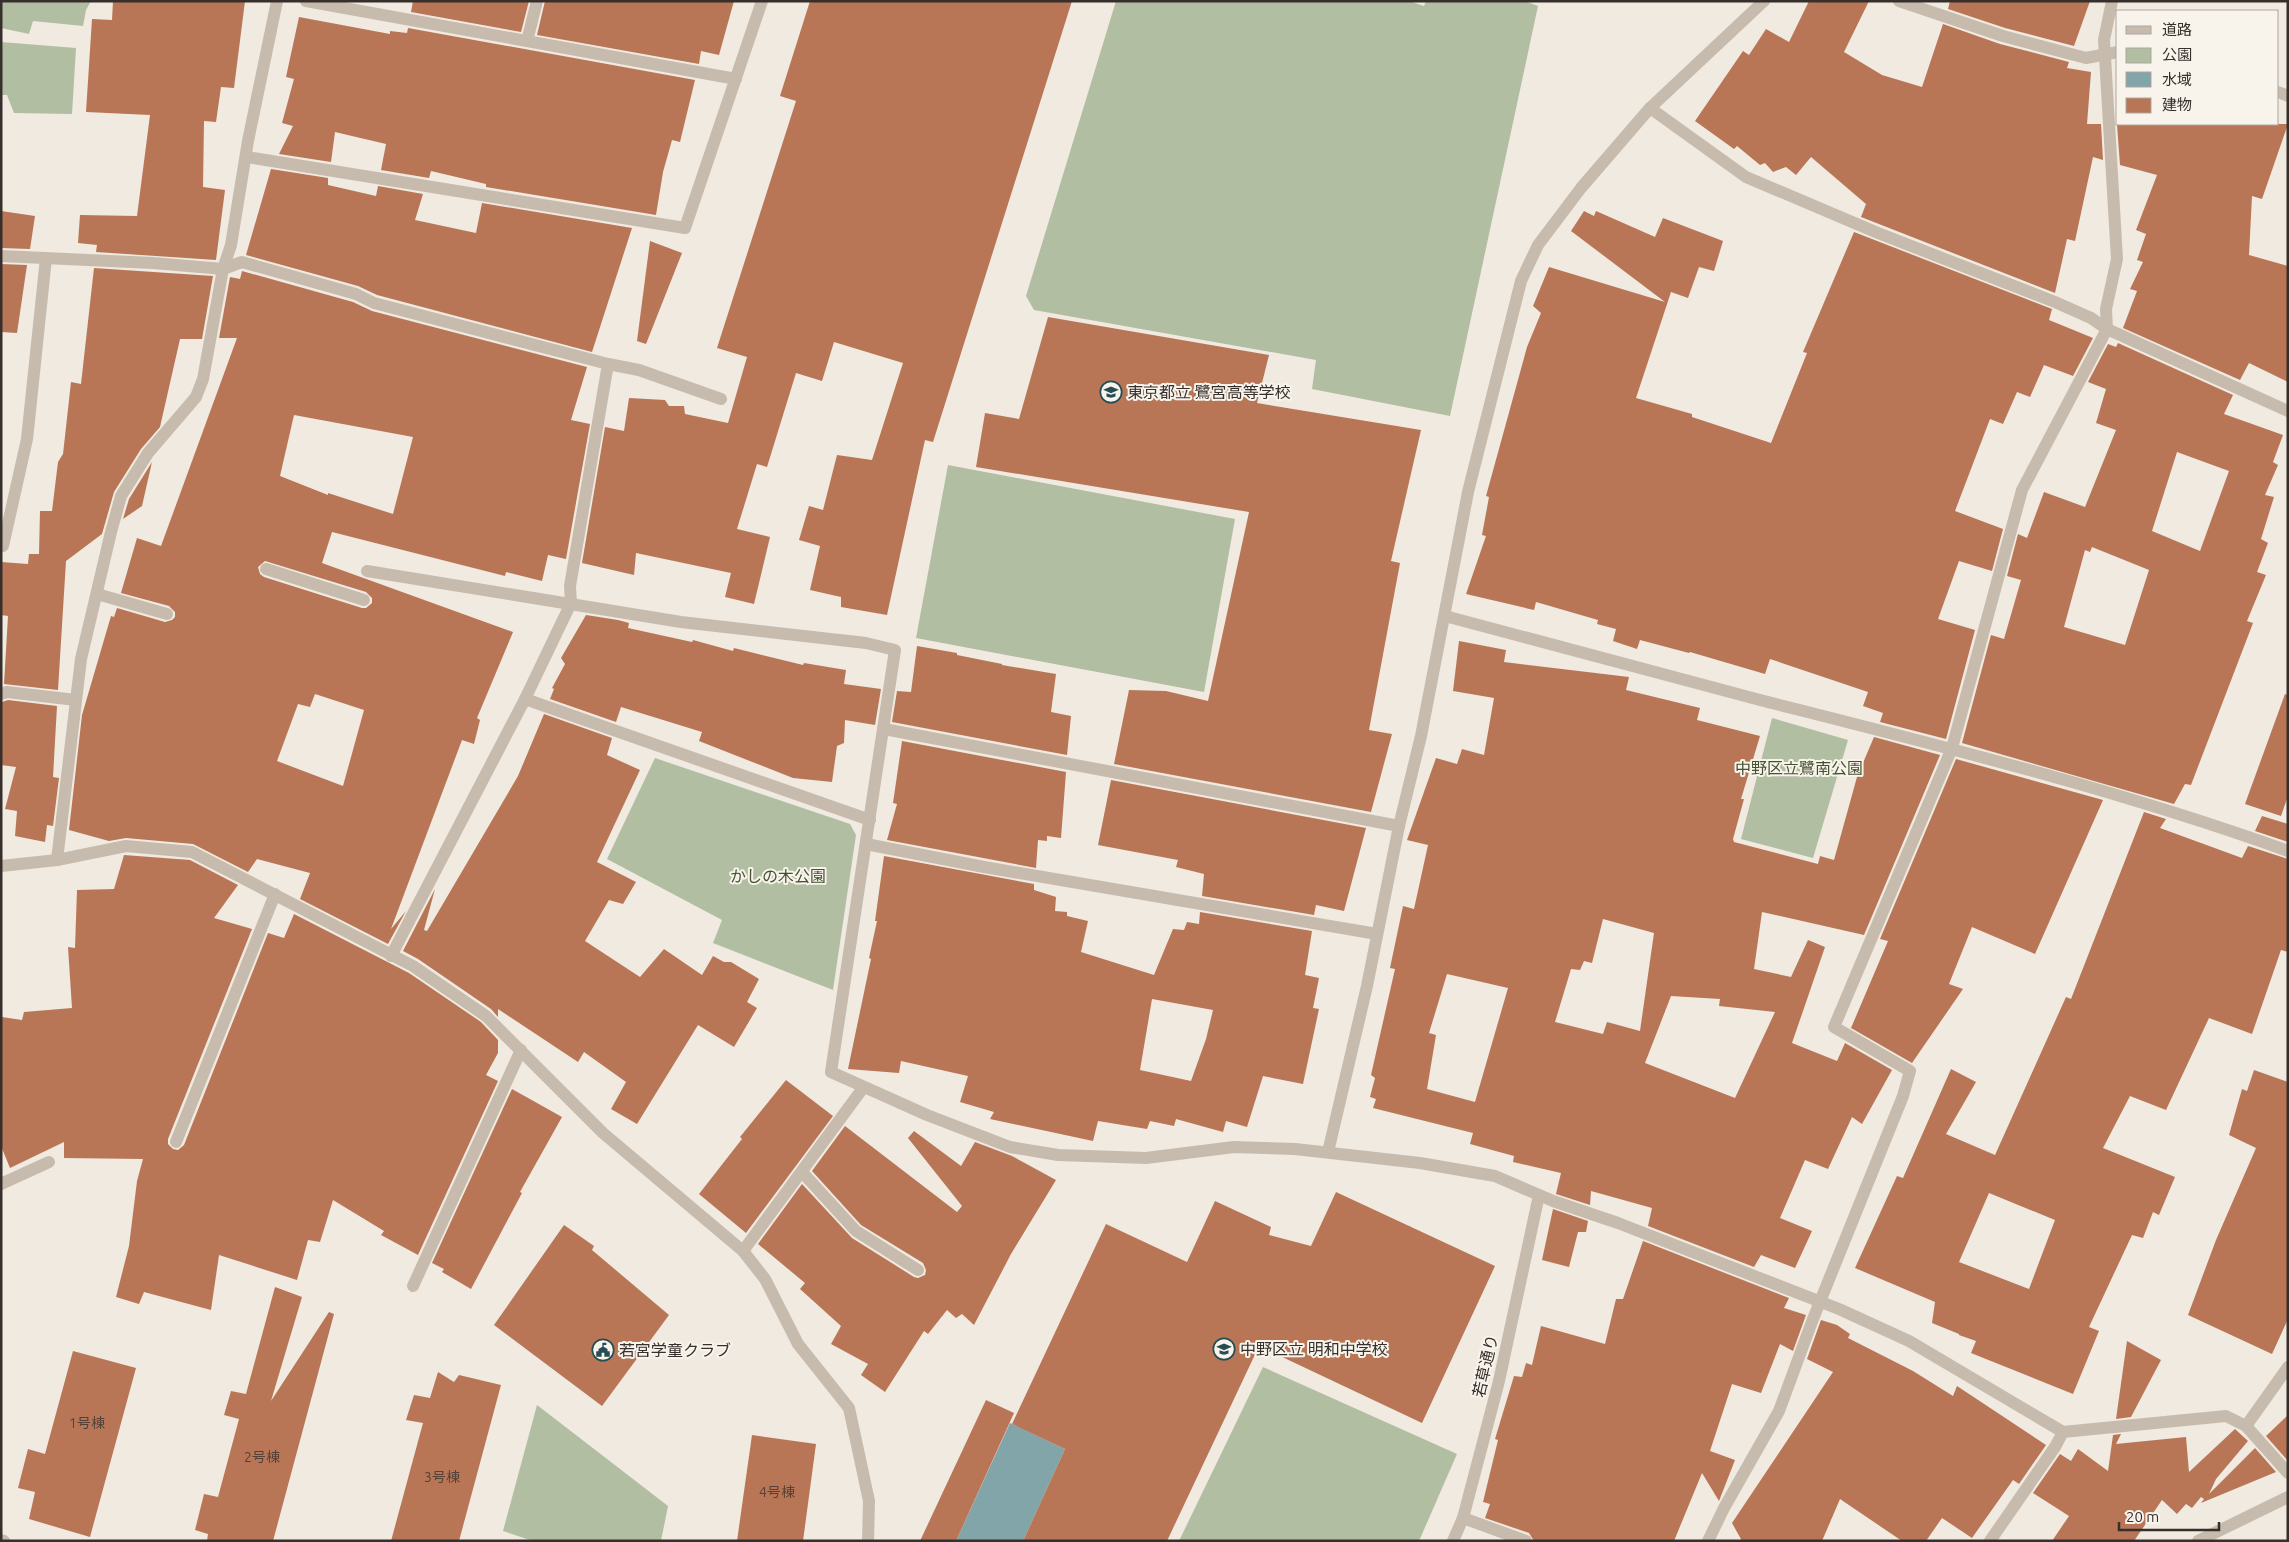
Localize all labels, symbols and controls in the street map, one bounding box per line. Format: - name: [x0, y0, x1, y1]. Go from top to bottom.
- legend: [2116, 10, 2279, 125]
- text: 道路: [2162, 21, 2192, 38]
- text: 公園: [2162, 46, 2192, 63]
- text: 水域: [2162, 71, 2192, 88]
- text: 建物: [2162, 96, 2192, 113]
- school or university icon: 東京都立 鷺宮高等学校: [1099, 380, 1123, 404]
- place label: 東京都立 鷺宮高等学校: [1127, 383, 1291, 401]
- park label: 中野区立鷺南公園: [1735, 759, 1863, 777]
- park label: かしの木公園: [730, 867, 826, 885]
- street label: 若草通り: [1469, 1333, 1501, 1399]
- school or university icon: 中野区立 明和中学校: [1212, 1337, 1236, 1361]
- public building icon: 若宮学童クラブ: [591, 1338, 615, 1362]
- place label: 中野区立 明和中学校: [1240, 1340, 1388, 1358]
- place label: 若宮学童クラブ: [619, 1341, 731, 1359]
- house number: 1号棟: [69, 1415, 105, 1431]
- house number: 2号棟: [244, 1449, 280, 1465]
- house number: 3号棟: [424, 1469, 460, 1485]
- house number: 4号棟: [759, 1484, 795, 1500]
- scale bar: [2119, 1500, 2219, 1532]
- text: 20 m: [2126, 1508, 2159, 1525]

